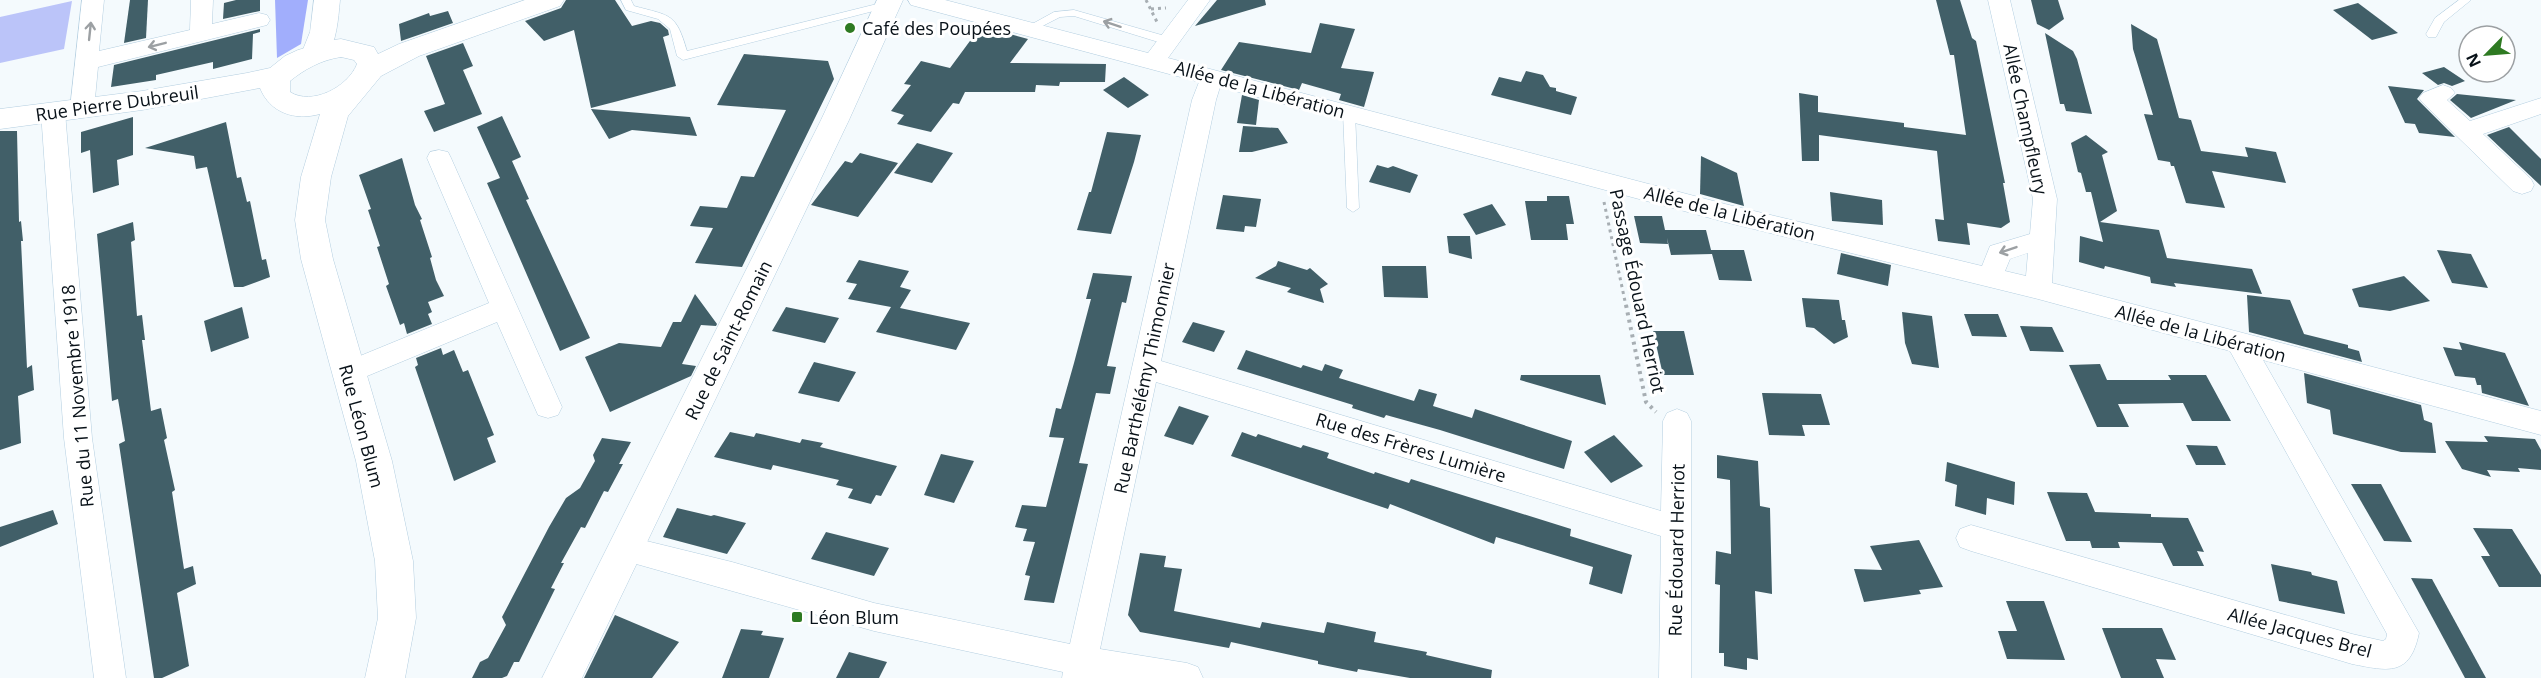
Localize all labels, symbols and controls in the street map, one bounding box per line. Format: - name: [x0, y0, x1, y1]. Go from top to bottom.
- place label: Café des Poupées: [862, 16, 1011, 40]
- one-way arrow: [1103, 18, 1122, 29]
- one-way arrow: [84, 21, 95, 41]
- marker: Café des Poupées: [843, 21, 857, 35]
- north arrow: [2457, 24, 2517, 84]
- one-way arrow: [148, 39, 167, 51]
- street label: Allée Champfleury: [1998, 41, 2054, 198]
- text: N: [2461, 50, 2486, 71]
- street label: Allée de la Libération: [1172, 55, 1348, 123]
- street label: Rue Pierre Dubreuil: [34, 80, 200, 126]
- street label: Allée de la Libération: [1642, 180, 1818, 246]
- street label: Passage Édouard Herriot: [1605, 187, 1671, 395]
- one-way arrow: [1999, 245, 2018, 256]
- street label: Rue de Saint-Romain: [679, 256, 777, 424]
- street label: Rue Barthélémy Thimonnier: [1108, 260, 1180, 496]
- street label: Rue du 11 Novembre 1918: [55, 284, 99, 508]
- street label: Allée de la Libération: [2113, 299, 2289, 367]
- street label: Rue Léon Blum: [334, 362, 390, 490]
- street label: Rue des Frères Lumière: [1313, 407, 1509, 487]
- street label: Rue Édouard Herriot: [1662, 463, 1690, 637]
- street label: Allée Jacques Brel: [2225, 601, 2375, 663]
- place label: Léon Blum: [809, 605, 899, 629]
- marker: Léon Blum: [790, 610, 804, 624]

